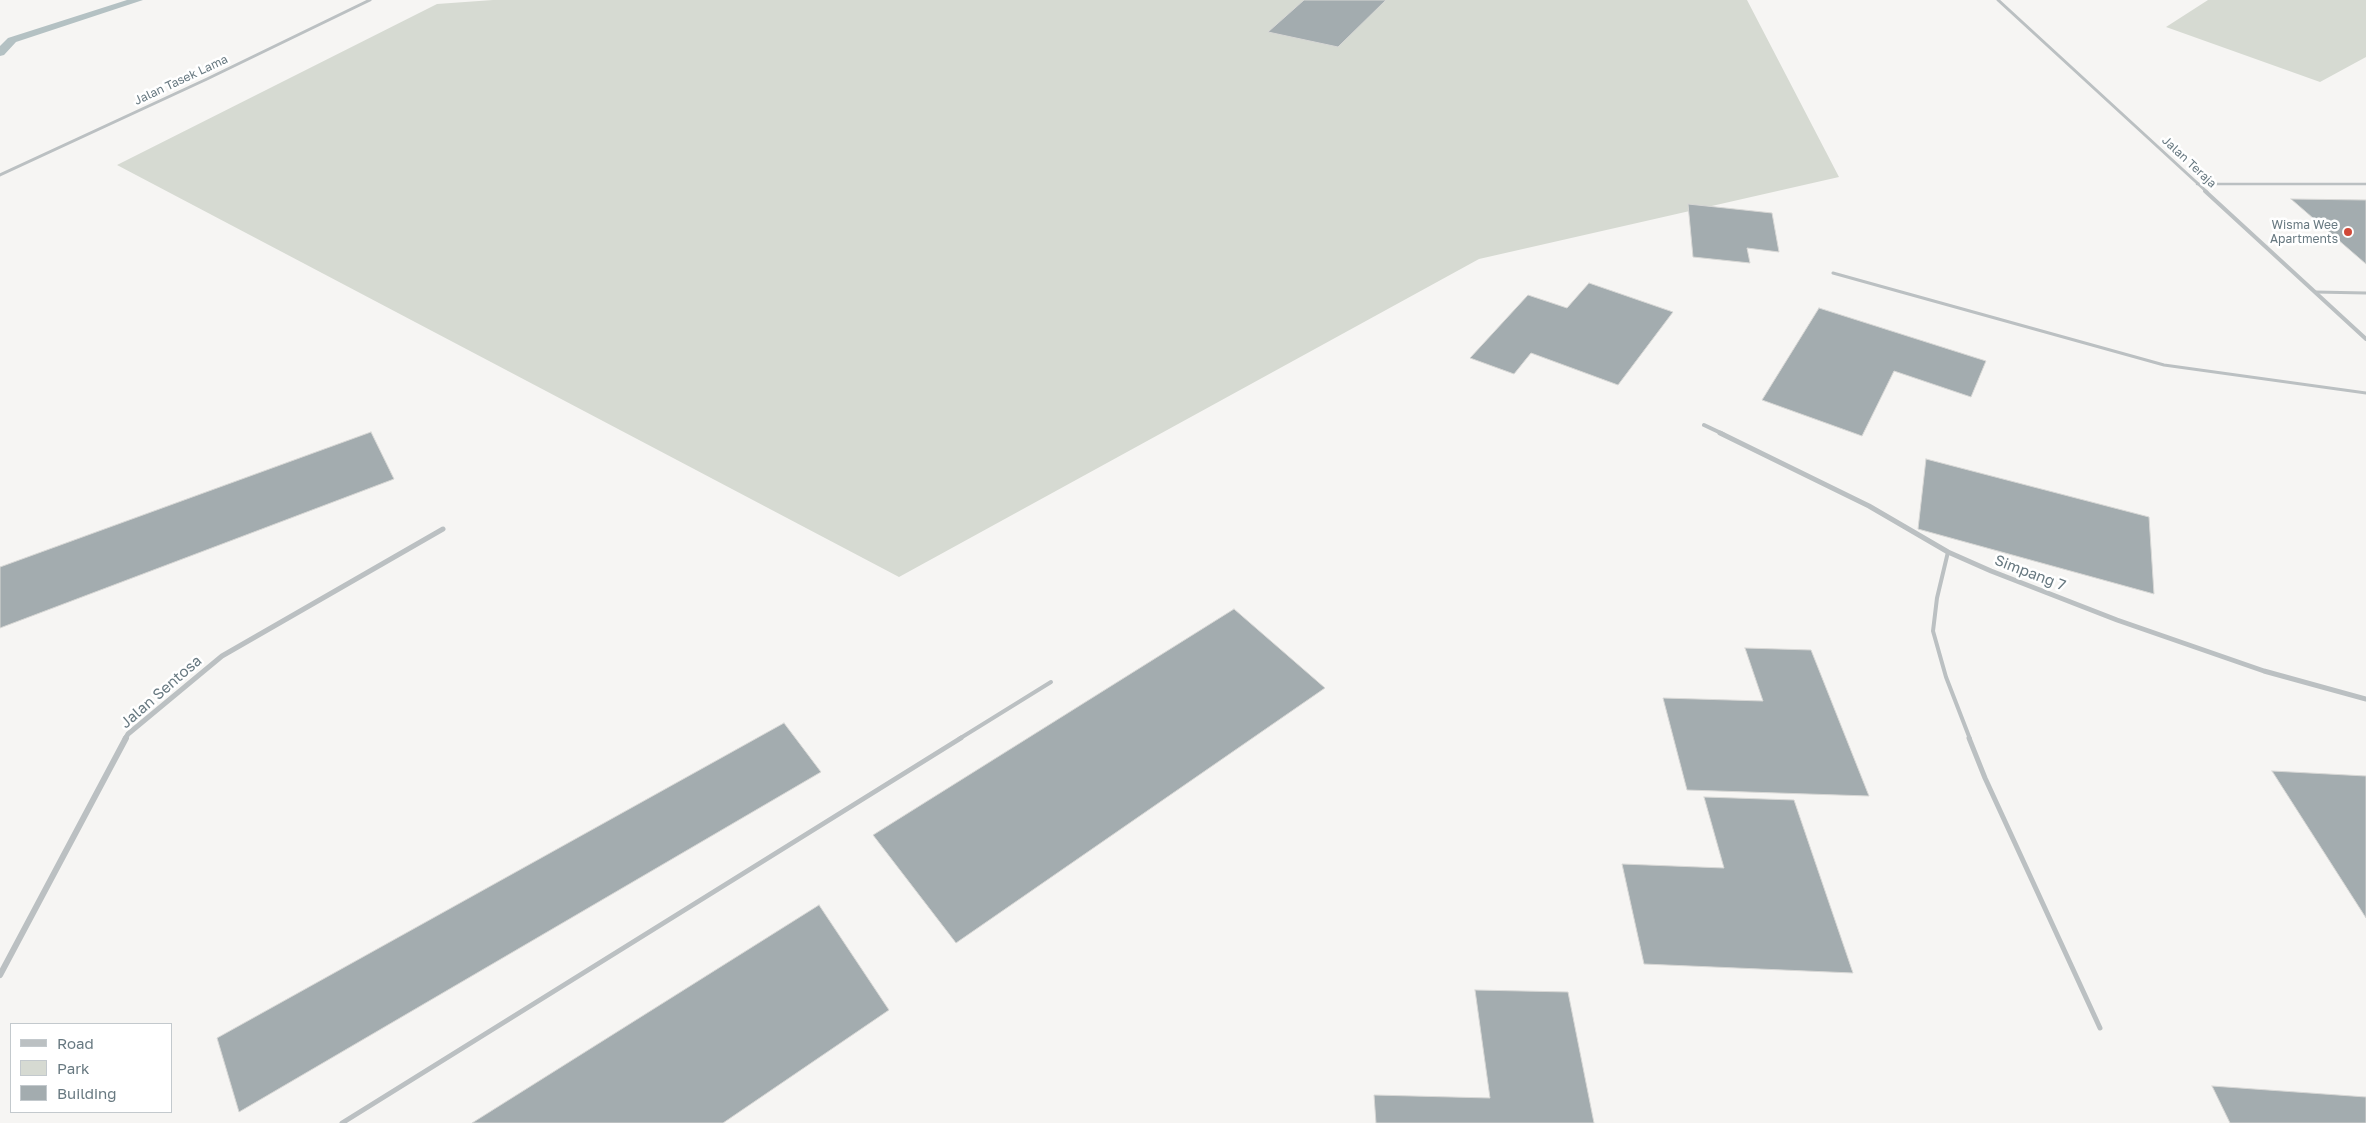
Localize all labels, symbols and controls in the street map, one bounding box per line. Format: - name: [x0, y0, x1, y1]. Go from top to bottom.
- street label: Jalan Tasek Lama: [132, 52, 230, 108]
- street label: Jalan Teraja: [2159, 133, 2219, 191]
- place label: Wisma Wee Apartments: [2270, 218, 2338, 246]
- marker: Wisma Wee Apartments: [2342, 226, 2354, 238]
- street label: Simpang 7: [1992, 551, 2068, 595]
- street label: Jalan Sentosa: [117, 652, 205, 732]
- legend: [10, 1023, 172, 1113]
- text: Road: [57, 1034, 94, 1052]
- text: Park: [57, 1059, 89, 1077]
- text: Building: [57, 1084, 117, 1102]

